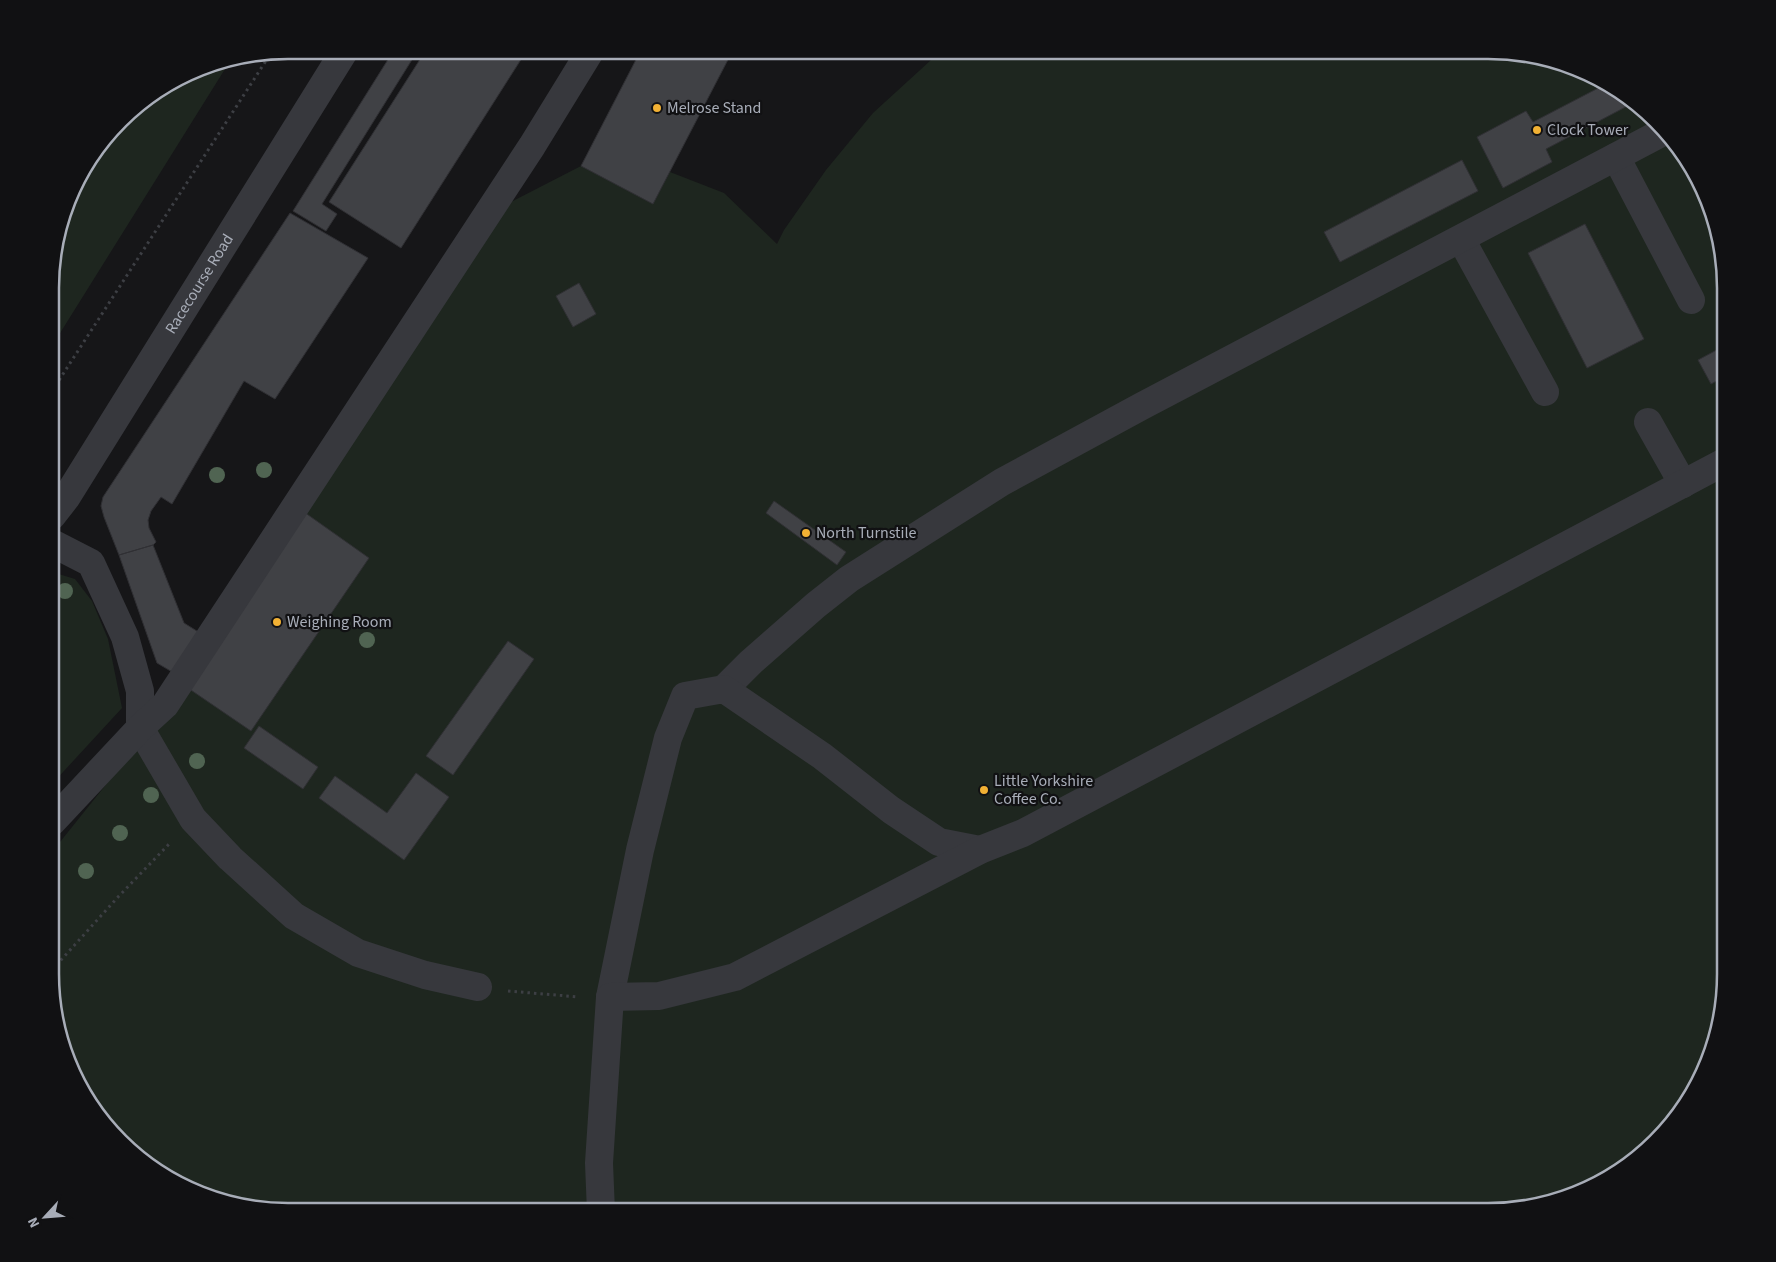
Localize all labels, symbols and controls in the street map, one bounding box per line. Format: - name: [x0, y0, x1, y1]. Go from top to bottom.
- place label: Melrose Stand: [667, 97, 761, 119]
- marker: Melrose Stand: [651, 102, 663, 114]
- place label: Clock Tower: [1547, 119, 1629, 141]
- marker: Clock Tower: [1531, 124, 1543, 136]
- street label: Racecourse Road: [160, 230, 239, 338]
- place label: North Turnstile: [816, 522, 917, 544]
- marker: North Turnstile: [800, 527, 812, 539]
- place label: Weighing Room: [287, 611, 392, 633]
- marker: Weighing Room: [271, 616, 283, 628]
- place label: Little Yorkshire Coffee Co.: [994, 770, 1093, 810]
- marker: Little Yorkshire Coffee Co.: [978, 784, 990, 796]
- north arrow: [20, 1192, 70, 1242]
- text: N: [23, 1214, 45, 1231]

